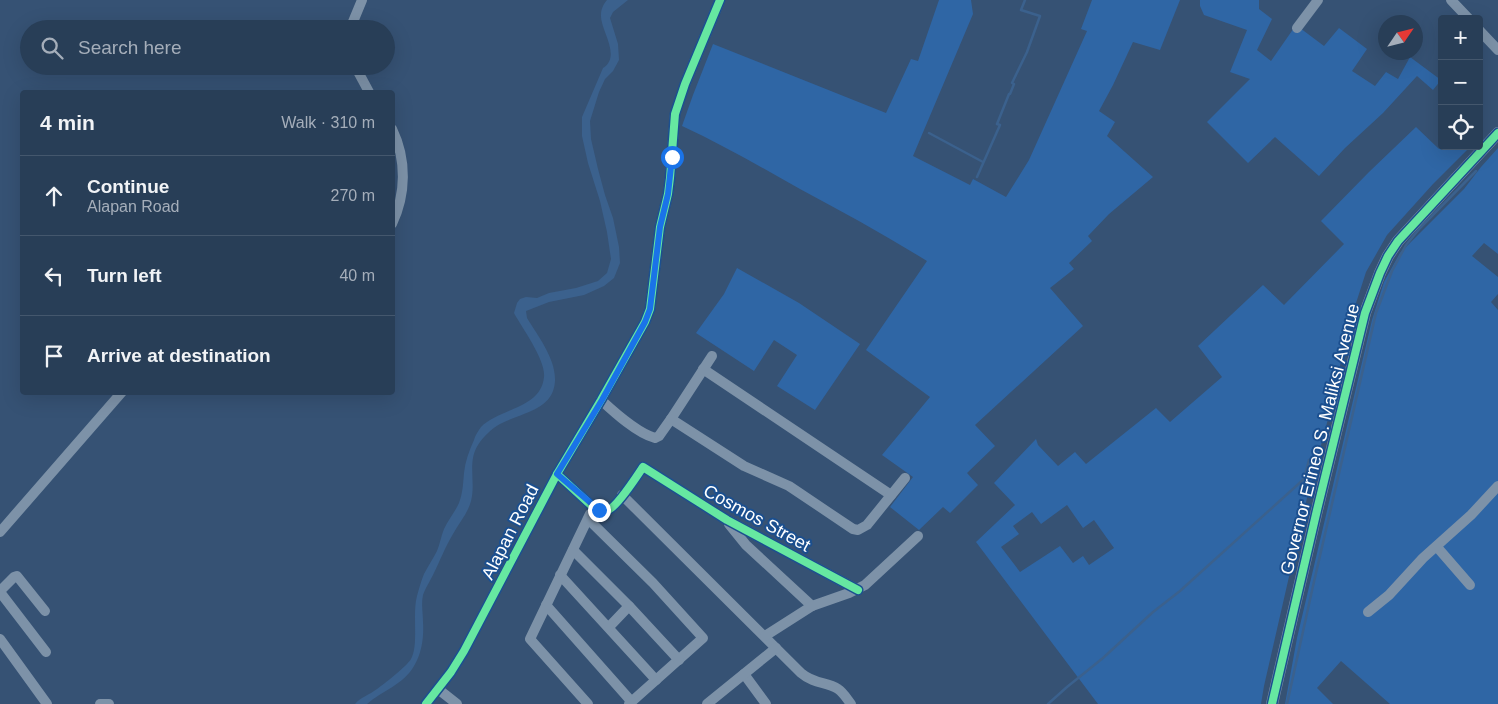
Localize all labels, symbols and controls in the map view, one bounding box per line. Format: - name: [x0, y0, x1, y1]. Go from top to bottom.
- north arrow: [1378, 15, 1423, 60]
- map controls: [1438, 15, 1483, 150]
- button: +: [1438, 15, 1483, 60]
- search box: [20, 20, 395, 75]
- icon: search: [38, 34, 66, 62]
- text: Search here: [78, 37, 182, 58]
- button: −: [1438, 60, 1483, 105]
- button: locate: [1438, 105, 1483, 150]
- text: 4 min: [40, 111, 95, 134]
- text: Walk · 310 m: [281, 114, 375, 131]
- route start: [661, 146, 684, 169]
- text: Continue: [87, 176, 169, 197]
- icon: ahead: [40, 182, 68, 210]
- text: 270 m: [331, 187, 375, 204]
- text: Alapan Road: [87, 198, 180, 215]
- icon: left: [40, 262, 68, 290]
- text: Turn left: [87, 265, 162, 286]
- text: 40 m: [339, 267, 375, 284]
- street label: Governor Erineo S. Maliksi Avenue: [1277, 301, 1363, 577]
- icon: arrive: [40, 342, 68, 370]
- text: Arrive at destination: [87, 345, 271, 366]
- street label: Cosmos Street: [700, 480, 814, 556]
- street label: Alapan Road: [477, 481, 543, 583]
- route end: [588, 499, 611, 522]

